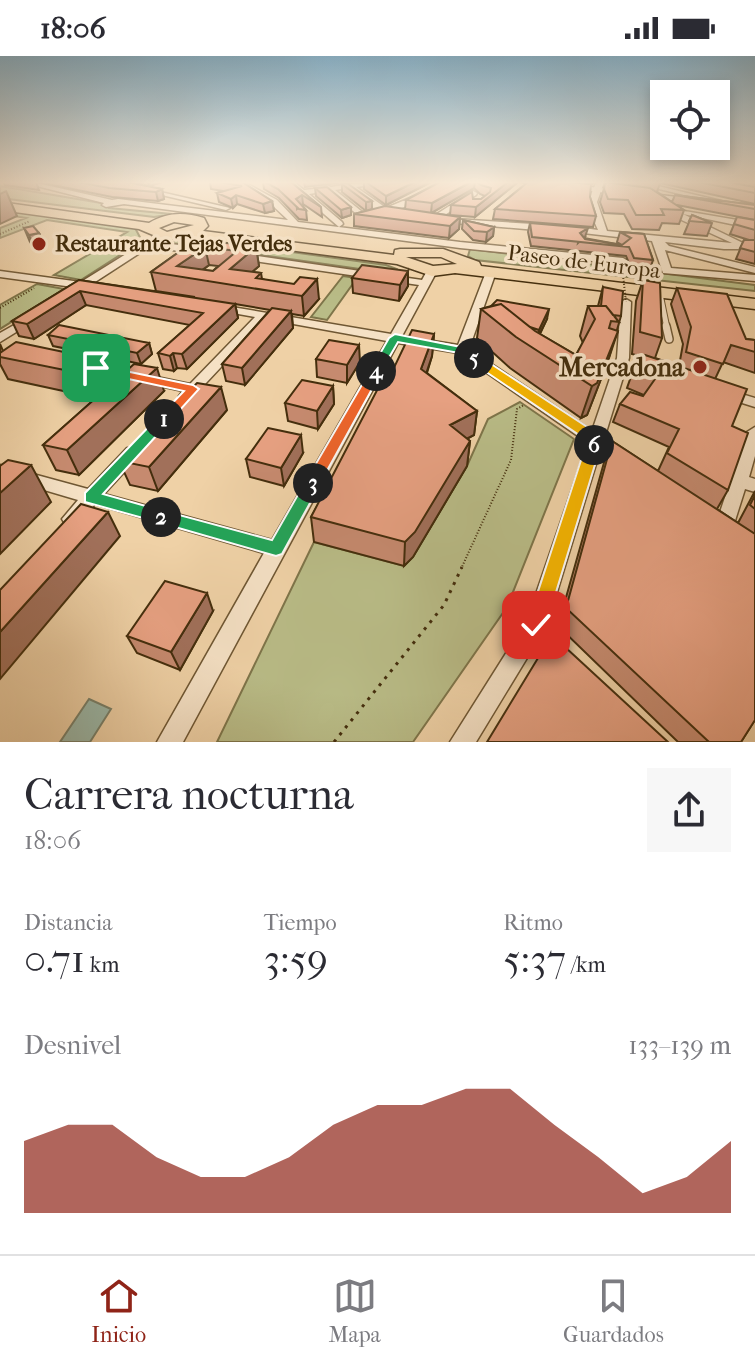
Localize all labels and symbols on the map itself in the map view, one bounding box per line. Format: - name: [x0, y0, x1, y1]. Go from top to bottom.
- place label: Restaurante Tejas Verdes: [55, 231, 292, 257]
- marker: Restaurante Tejas Verdes: [30, 235, 48, 253]
- street label: Paseo de Europa: [506, 240, 663, 284]
- pin: [62, 334, 130, 402]
- pin: 5: [454, 338, 494, 378]
- pin: 4: [356, 351, 396, 391]
- place label: Mercadona: [559, 352, 685, 383]
- marker: Mercadona: [691, 358, 709, 376]
- pin: 1: [144, 399, 184, 439]
- pin: 6: [574, 425, 614, 465]
- pin: 3: [293, 463, 333, 503]
- pin: 2: [141, 497, 181, 537]
- pin: [502, 591, 570, 659]

